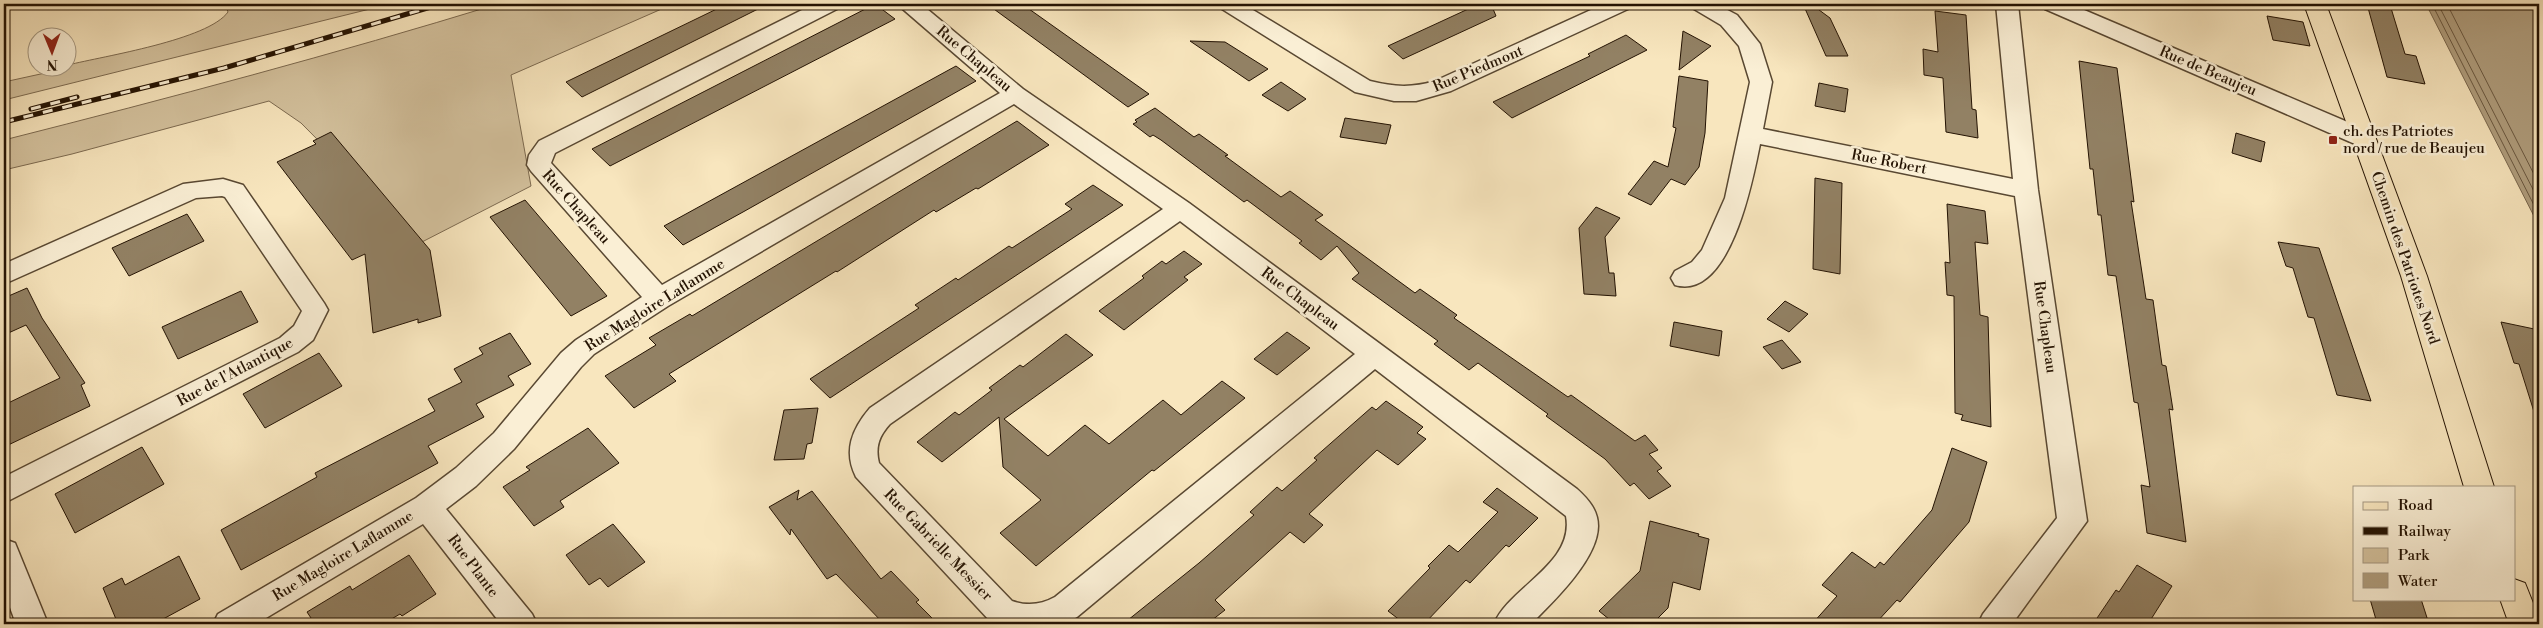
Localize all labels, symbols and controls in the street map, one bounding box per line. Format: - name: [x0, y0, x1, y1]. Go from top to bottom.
- street label: Rue Chapleau: [932, 22, 1016, 97]
- north arrow: [28, 28, 78, 78]
- street label: Rue Piedmont: [1430, 41, 1527, 97]
- street label: Rue de Beaujeu: [2156, 42, 2260, 100]
- text: N: [47, 55, 58, 73]
- place label: ch. des Patriotes nord / rue de Beaujeu: [2343, 122, 2485, 158]
- marker: ch. des Patriotes nord / rue de Beaujeu: [2327, 134, 2339, 146]
- street label: Rue Robert: [1850, 145, 1929, 179]
- street label: Rue Chapleau: [538, 166, 615, 248]
- street label: Chemin des Patriotes Nord: [2366, 169, 2444, 348]
- street label: Rue Magloire Laflamme: [582, 254, 728, 356]
- street label: Rue Chapleau: [1257, 263, 1343, 335]
- street label: Rue Chapleau: [2029, 280, 2061, 375]
- street label: Rue de l'Atlantique: [174, 333, 296, 411]
- street label: Rue Gabrielle Messier: [880, 485, 997, 605]
- legend: [2353, 486, 2516, 600]
- text: Road: [2398, 496, 2433, 515]
- street label: Rue Magloire Laflamme: [269, 506, 417, 606]
- text: Railway: [2398, 522, 2452, 541]
- street label: Rue Plante: [443, 531, 503, 601]
- text: Park: [2398, 546, 2430, 565]
- text: Water: [2397, 572, 2438, 591]

